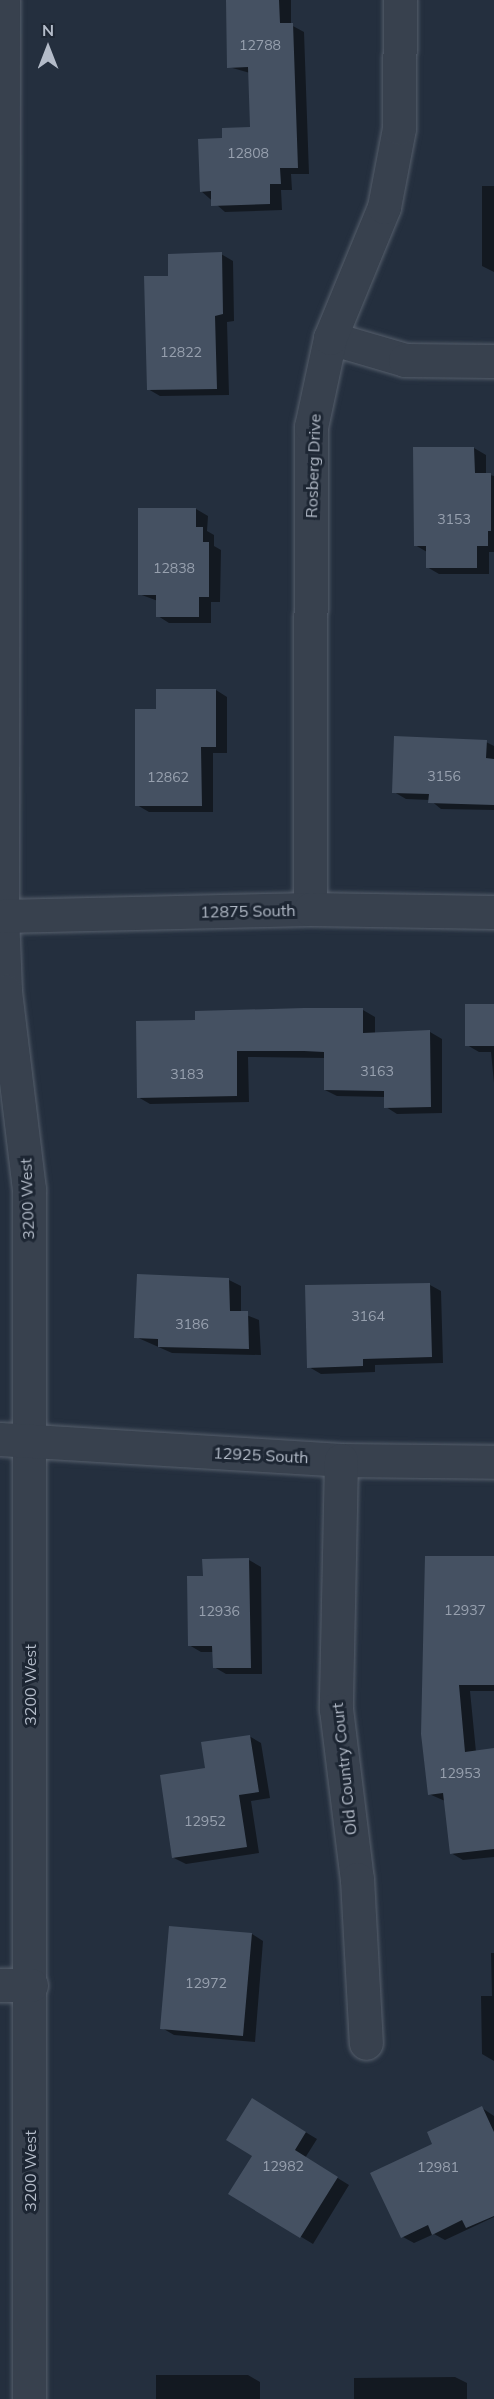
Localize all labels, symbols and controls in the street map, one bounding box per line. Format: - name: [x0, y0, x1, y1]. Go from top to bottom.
- north arrow: [18, 18, 78, 78]
- text: N: [42, 20, 54, 40]
- house number: 12788: [239, 37, 281, 53]
- house number: 12808: [227, 145, 269, 161]
- house number: 12822: [160, 344, 202, 360]
- street label: Rosberg Drive: [302, 413, 324, 519]
- house number: 3153: [437, 511, 471, 527]
- house number: 12838: [153, 560, 195, 576]
- house number: 3156: [427, 768, 461, 784]
- house number: 12862: [147, 769, 189, 785]
- street label: 12875 South: [200, 901, 296, 921]
- house number: 3163: [360, 1063, 394, 1079]
- house number: 3183: [170, 1066, 204, 1082]
- street label: 3200 West: [16, 1158, 38, 1240]
- house number: 3164: [351, 1308, 385, 1324]
- house number: 3186: [175, 1316, 209, 1332]
- street label: 12925 South: [213, 1443, 309, 1467]
- house number: 12937: [444, 1602, 486, 1618]
- house number: 12936: [198, 1603, 240, 1619]
- street label: 3200 West: [20, 1644, 40, 1726]
- street label: Old Country Court: [327, 1702, 361, 1836]
- house number: 12953: [439, 1765, 481, 1781]
- house number: 12952: [184, 1813, 226, 1829]
- house number: 12972: [185, 1975, 227, 1991]
- street label: 3200 West: [20, 2130, 40, 2212]
- house number: 12982: [262, 2158, 304, 2174]
- house number: 12981: [417, 2159, 459, 2175]

